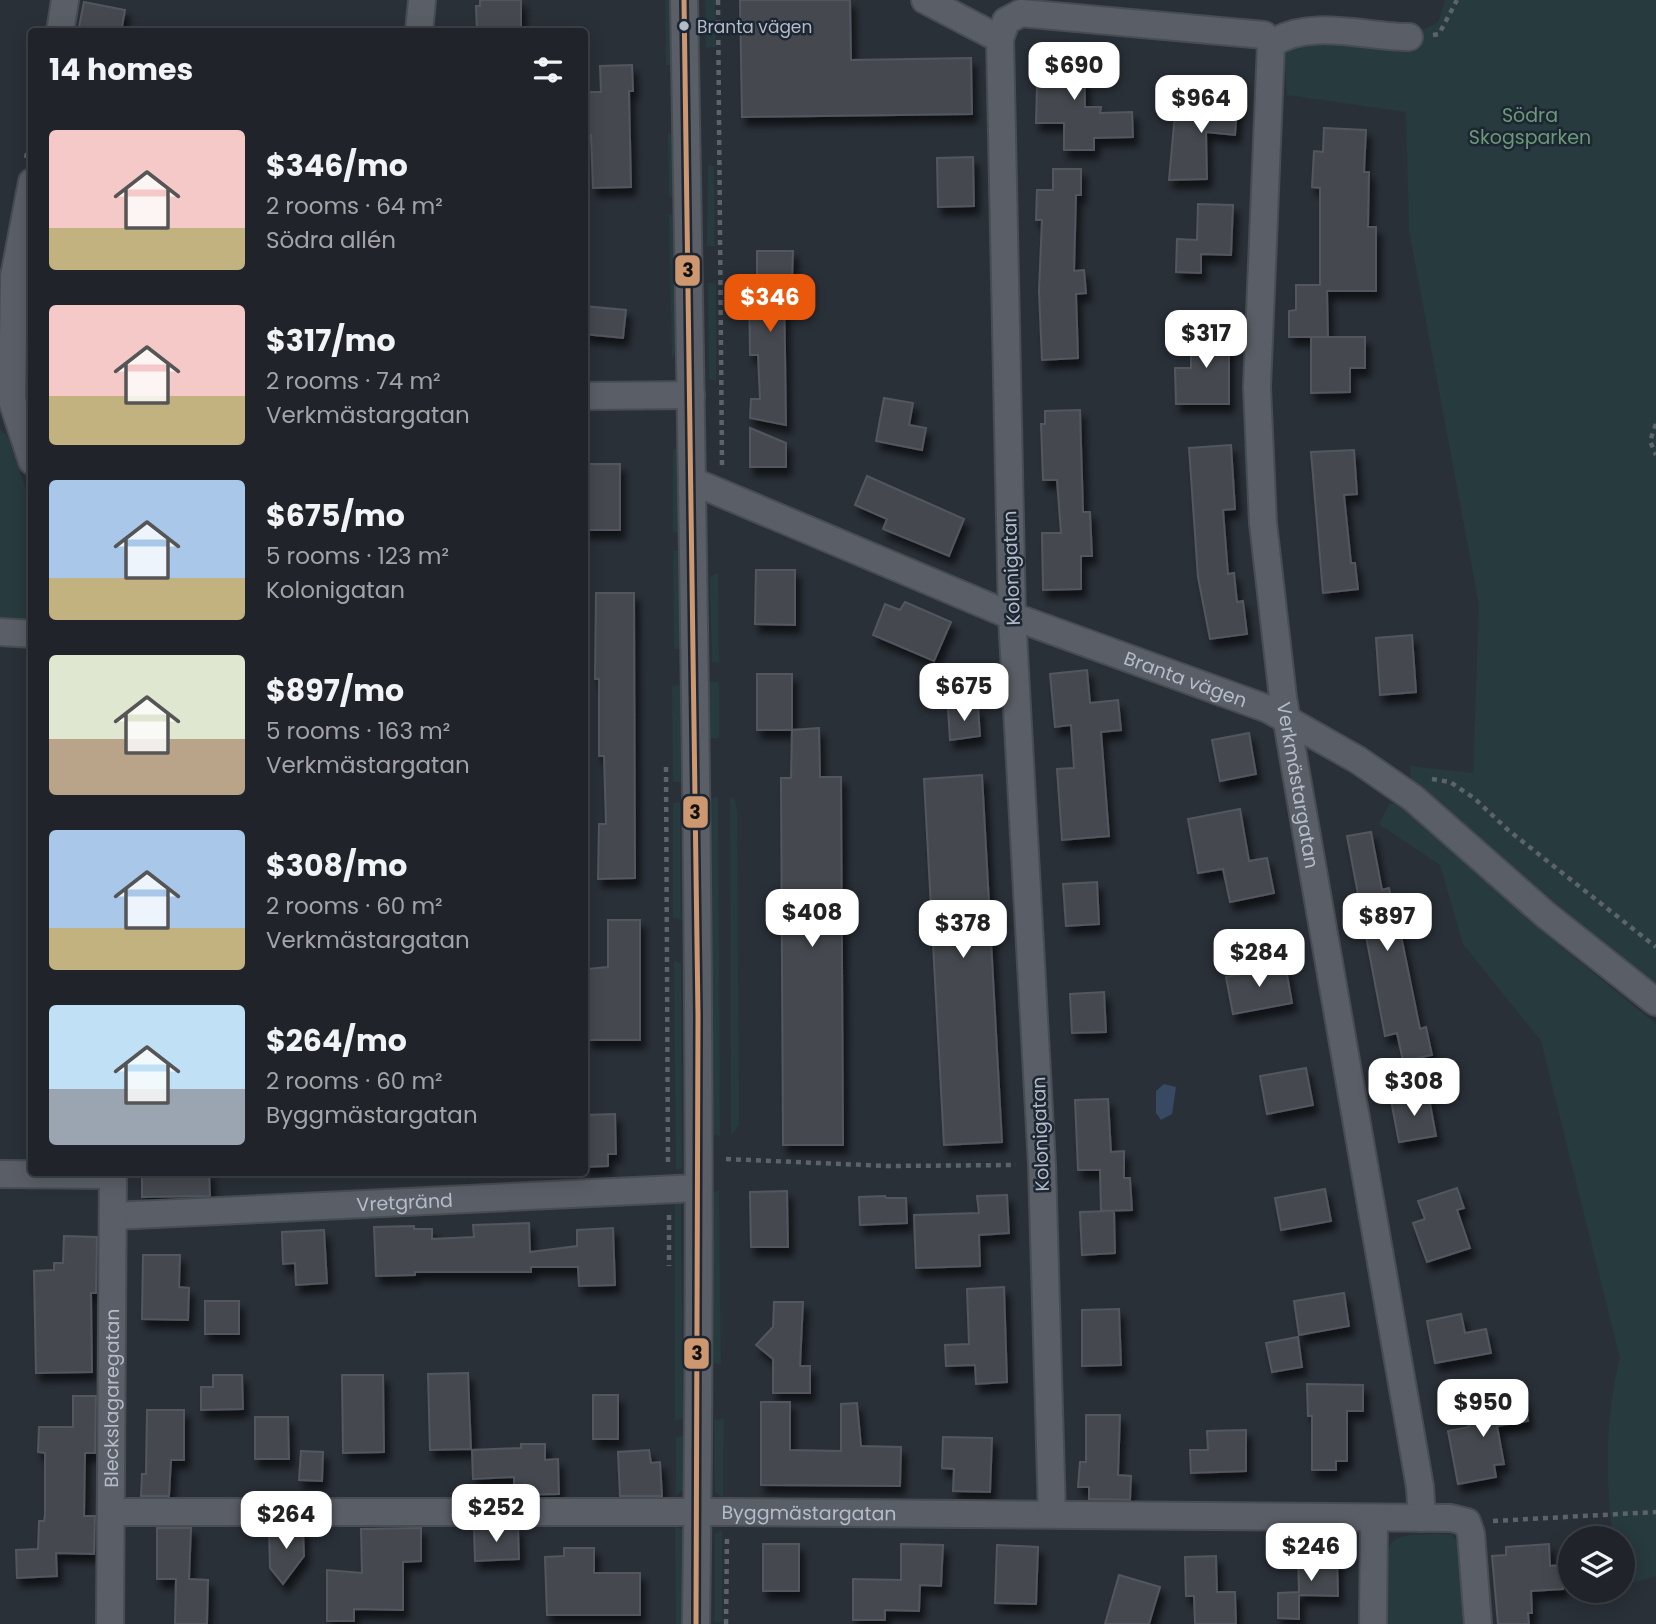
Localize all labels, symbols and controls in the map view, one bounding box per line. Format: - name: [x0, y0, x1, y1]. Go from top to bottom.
- place label: Branta vägen: [697, 15, 812, 39]
- marker: Branta vägen: [677, 19, 691, 33]
- pin: $690: [1033, 42, 1115, 102]
- text: 14 homes: [49, 48, 193, 91]
- text: $690: [1045, 49, 1103, 81]
- icon: filters: [529, 51, 567, 89]
- pin: $964: [1160, 76, 1242, 135]
- text: $964: [1171, 82, 1231, 114]
- park label: Södra Skogsparken: [1469, 102, 1591, 151]
- text: $346/mo: [266, 144, 408, 187]
- icon: home: [105, 158, 189, 242]
- text: 2 rooms · 64 m²: [266, 190, 443, 222]
- text: Södra allén: [266, 224, 396, 256]
- line badge: 3: [674, 254, 701, 287]
- text: 3: [682, 257, 694, 284]
- pin: $346: [729, 274, 811, 334]
- text: $346: [740, 281, 800, 313]
- pin: $317: [1165, 310, 1247, 370]
- text: $317: [1181, 317, 1231, 349]
- text: $317/mo: [266, 319, 396, 362]
- icon: home: [105, 333, 189, 417]
- text: 2 rooms · 74 m²: [266, 365, 441, 397]
- text: Verkmästargatan: [266, 399, 470, 431]
- text: $675/mo: [266, 494, 405, 537]
- icon: home: [105, 508, 189, 592]
- street label: Kolonigatan: [996, 510, 1027, 626]
- text: 5 rooms · 123 m²: [266, 540, 449, 572]
- text: Kolonigatan: [266, 574, 405, 606]
- street label: Branta vägen: [1120, 645, 1251, 714]
- pin: $675: [923, 664, 1005, 723]
- text: $897/mo: [266, 669, 404, 712]
- text: $675: [935, 670, 993, 702]
- icon: home: [105, 683, 189, 767]
- street label: Verkmästargatan: [1270, 700, 1325, 871]
- text: 5 rooms · 163 m²: [266, 715, 450, 747]
- text: Verkmästargatan: [266, 749, 470, 781]
- line badge: 3: [682, 795, 709, 829]
- text: 3: [689, 799, 701, 826]
- text: $308/mo: [266, 844, 407, 887]
- icon: home: [105, 858, 189, 942]
- text: 2 rooms · 60 m²: [266, 890, 443, 922]
- pin: $408: [771, 890, 853, 949]
- pin: $897: [1346, 894, 1428, 953]
- text: $408: [782, 896, 842, 928]
- pin: $378: [922, 900, 1004, 960]
- text: $897: [1359, 900, 1415, 932]
- text: $378: [935, 907, 991, 939]
- text: Verkmästargatan: [266, 924, 470, 956]
- pin: $284: [1218, 930, 1300, 989]
- text: $284: [1230, 936, 1288, 968]
- text: $264/mo: [266, 1019, 407, 1062]
- icon: home: [105, 1033, 189, 1117]
- pin: $308: [1373, 1058, 1455, 1118]
- text: 2 rooms · 60 m²: [266, 1065, 443, 1097]
- text: $308: [1385, 1065, 1443, 1097]
- street label: Kolonigatan: [1025, 1076, 1056, 1192]
- text: Byggmästargatan: [266, 1099, 478, 1131]
- street label: Vretgränd: [356, 1187, 454, 1218]
- street label: Bleckslagaregatan: [98, 1308, 126, 1488]
- line badge: 3: [683, 1337, 710, 1370]
- text: 3: [691, 1340, 703, 1367]
- pin: $950: [1442, 1380, 1524, 1439]
- text: $950: [1453, 1386, 1513, 1418]
- pin: $252: [455, 1484, 537, 1544]
- text: $252: [468, 1491, 524, 1523]
- pin: $264: [245, 1492, 327, 1551]
- text: $264: [257, 1498, 315, 1530]
- street label: Byggmästargatan: [721, 1499, 897, 1527]
- pin: $246: [1270, 1524, 1352, 1583]
- map controls: [1558, 1526, 1635, 1603]
- button: layers: [1558, 1526, 1635, 1603]
- text: $246: [1282, 1530, 1340, 1562]

